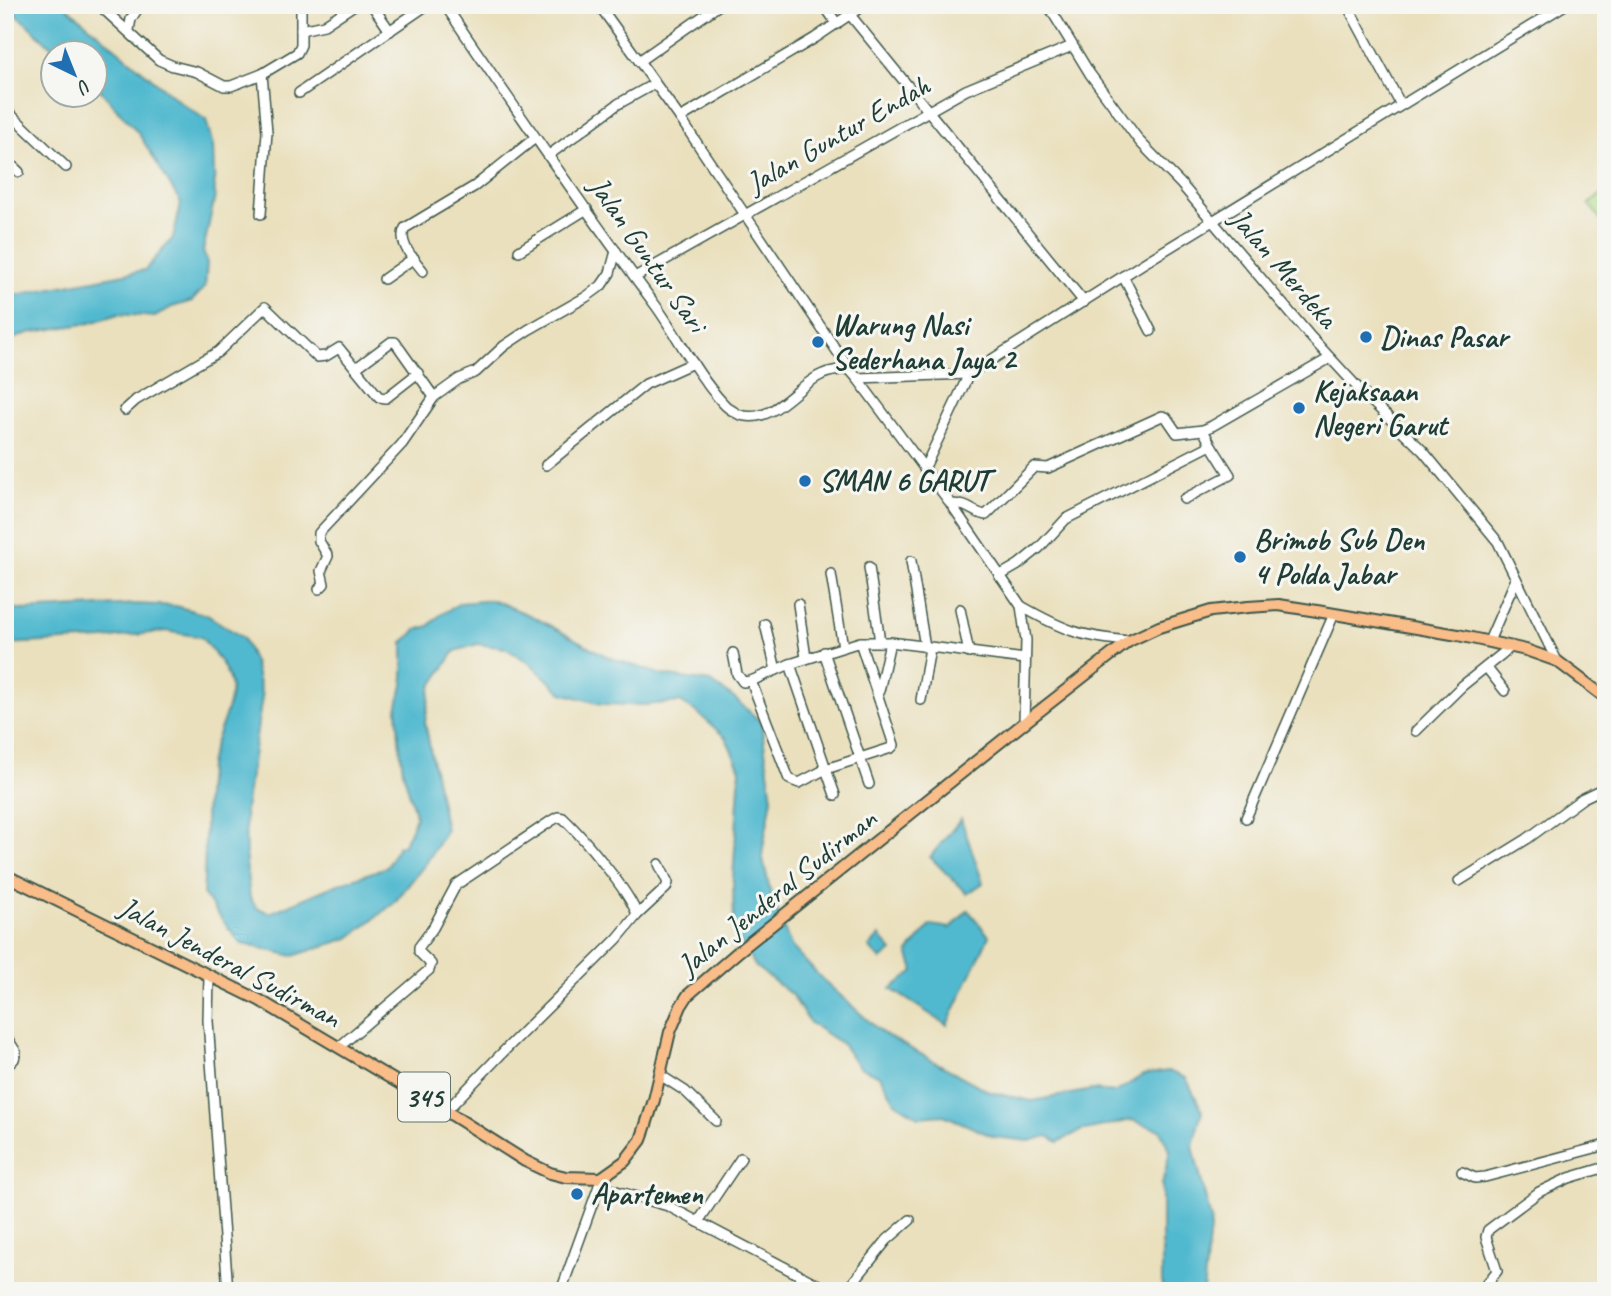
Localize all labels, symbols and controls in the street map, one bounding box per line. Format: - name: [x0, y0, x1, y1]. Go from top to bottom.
- north arrow: [38, 38, 108, 108]
- street label: Jalan Guntur Endah: [738, 66, 938, 203]
- text: U: [71, 74, 96, 100]
- street label: Jalan Guntur Sari: [579, 167, 718, 342]
- street label: Jalan Merdeka: [1220, 199, 1348, 337]
- place label: Warung Nasi Sederhana Jaya 2: [832, 306, 1018, 379]
- place label: Dinas Pasar: [1380, 318, 1511, 356]
- marker: Dinas Pasar: [1358, 329, 1374, 345]
- marker: Warung Nasi Sederhana Jaya 2: [810, 334, 826, 350]
- place label: Kejaksaan Negeri Garut: [1313, 372, 1450, 444]
- marker: Kejaksaan Negeri Garut: [1291, 400, 1307, 416]
- place label: SMAN 6 GARUT: [819, 462, 997, 500]
- marker: SMAN 6 GARUT: [797, 473, 813, 489]
- place label: Brimob Sub Den 4 Polda Jabar: [1254, 521, 1425, 593]
- marker: Brimob Sub Den 4 Polda Jabar: [1232, 549, 1248, 565]
- street label: Jalan Jenderal Sudirman: [668, 799, 885, 985]
- street label: Jalan Jenderal Sudirman: [111, 887, 348, 1037]
- road number: 345: [398, 1072, 450, 1122]
- place label: Apartemen: [591, 1175, 704, 1213]
- marker: Apartemen: [569, 1186, 585, 1202]

